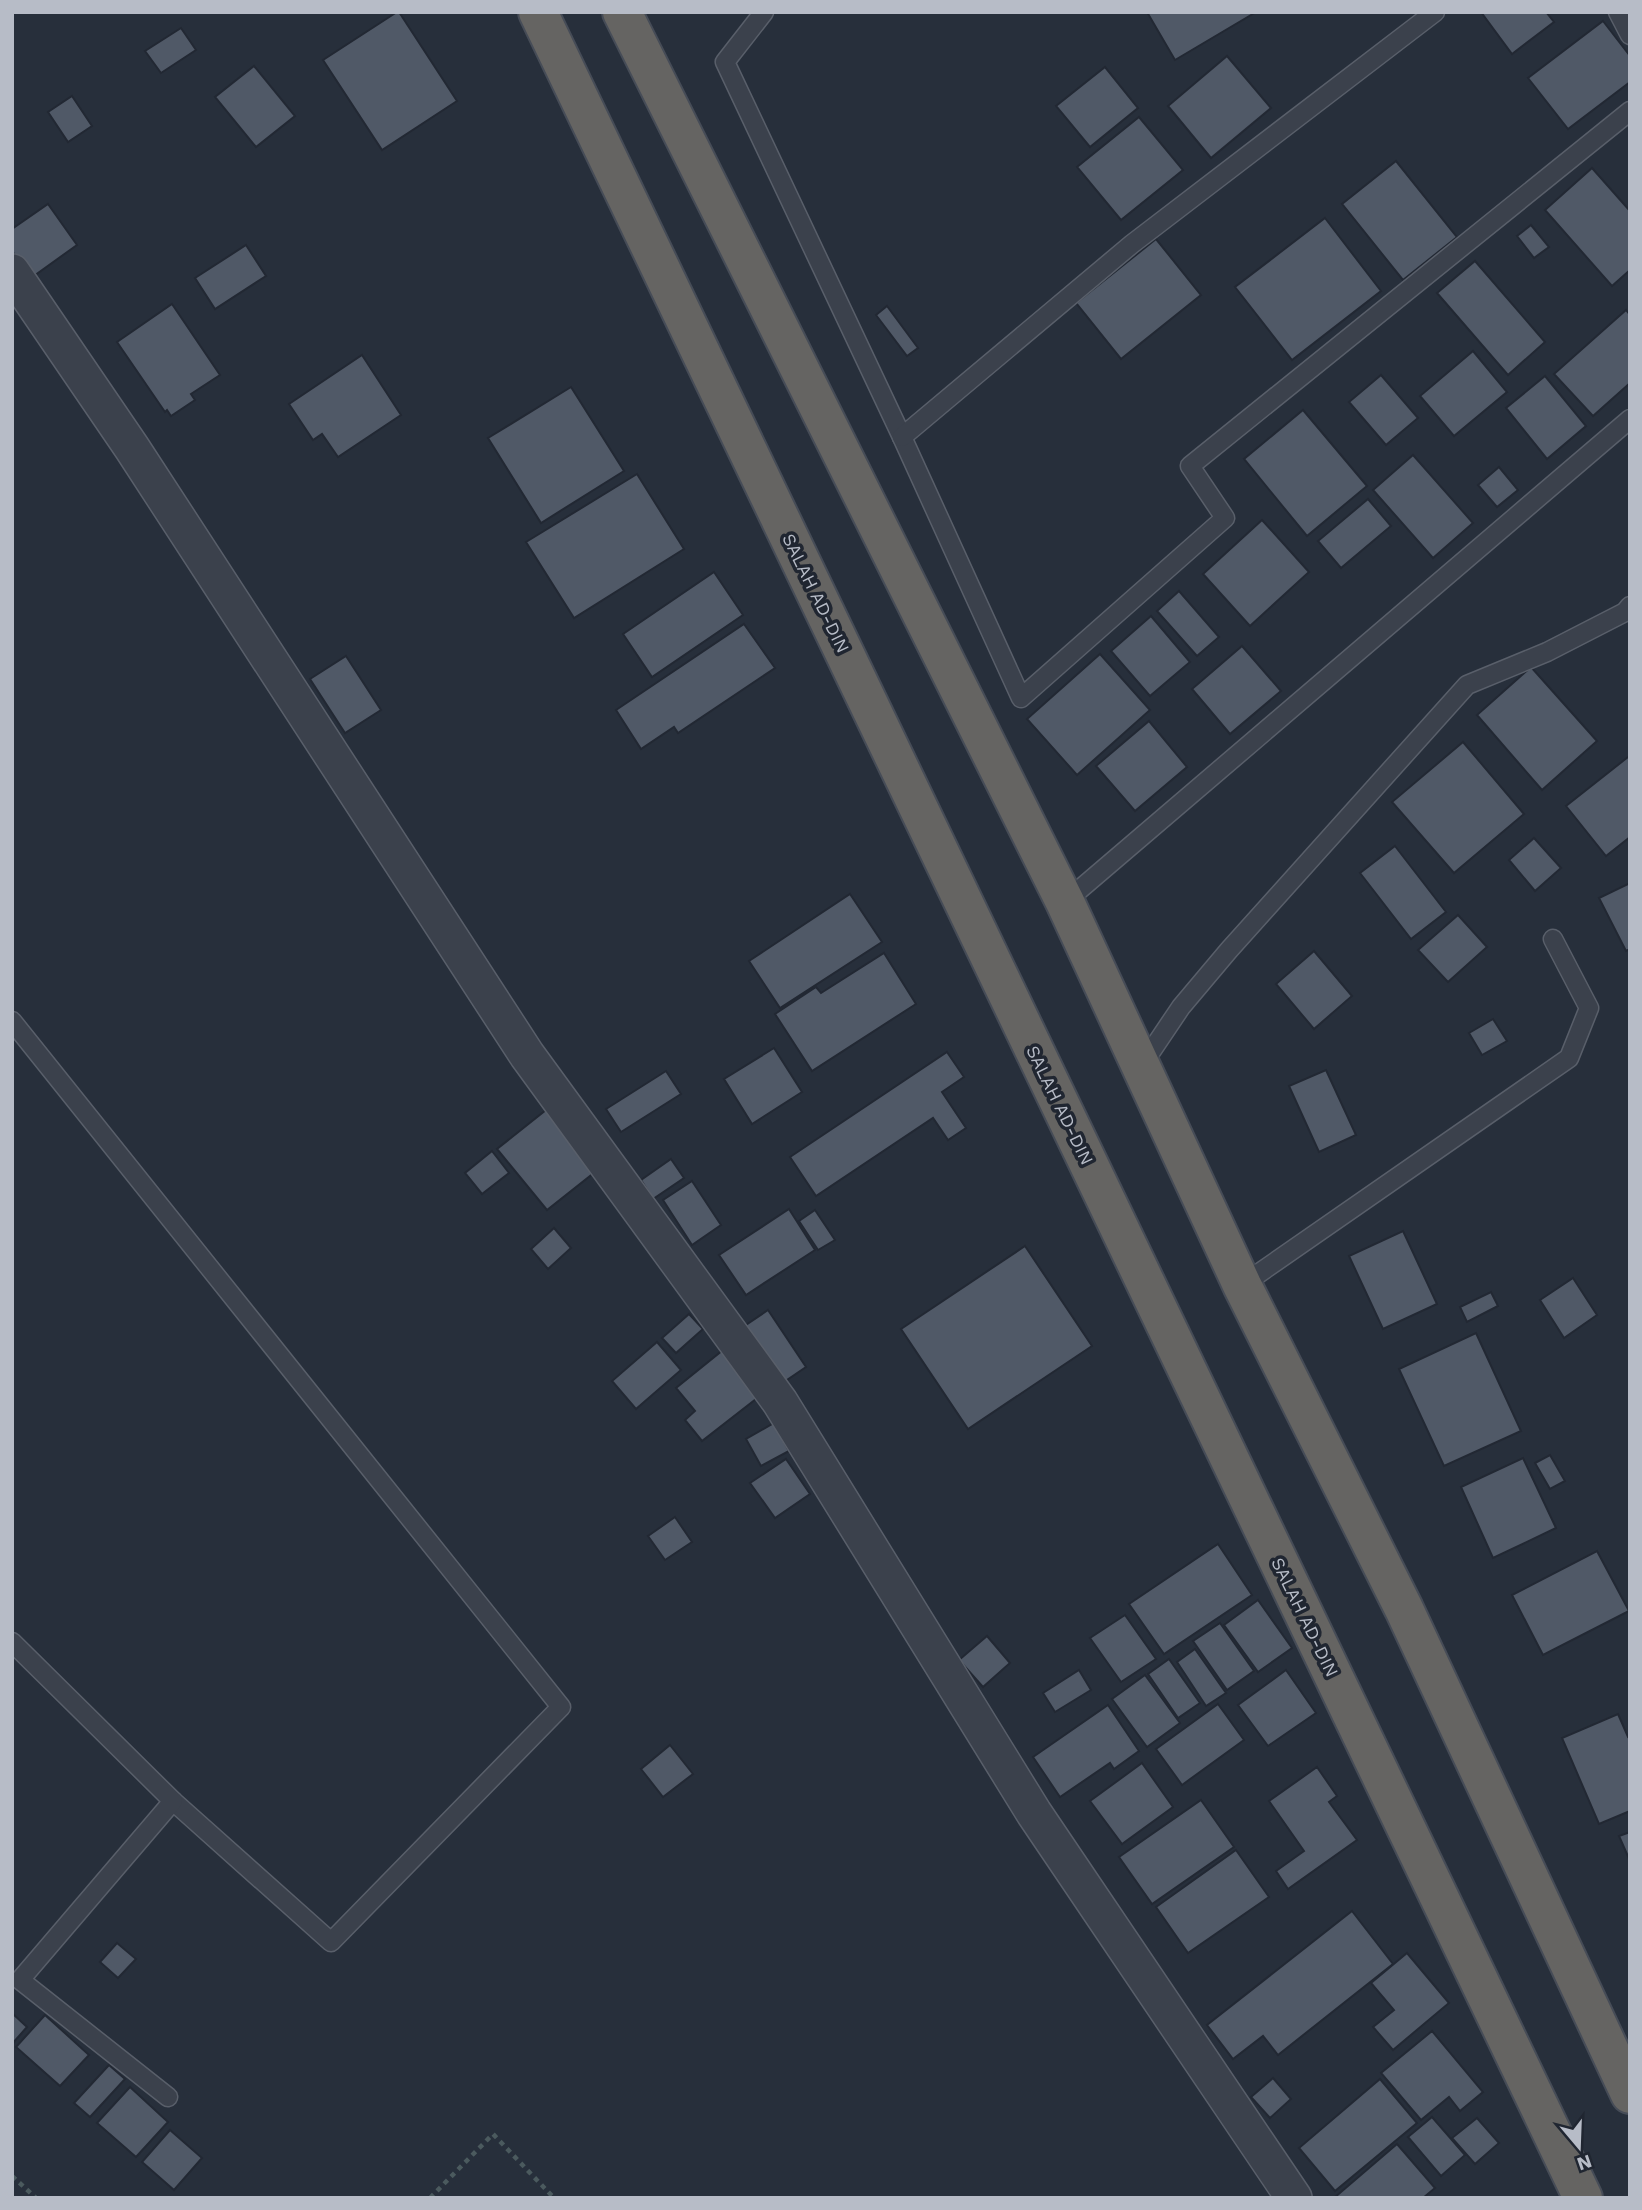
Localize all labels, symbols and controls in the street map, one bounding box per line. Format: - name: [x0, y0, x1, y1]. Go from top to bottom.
- street label: SALAH AD-DIN: [778, 530, 854, 656]
- street label: SALAH AD-DIN: [1022, 1042, 1098, 1168]
- street label: SALAH AD-DIN: [1267, 1554, 1343, 1680]
- north arrow: [1544, 2112, 1614, 2182]
- text: N: [1574, 2149, 1595, 2176]

